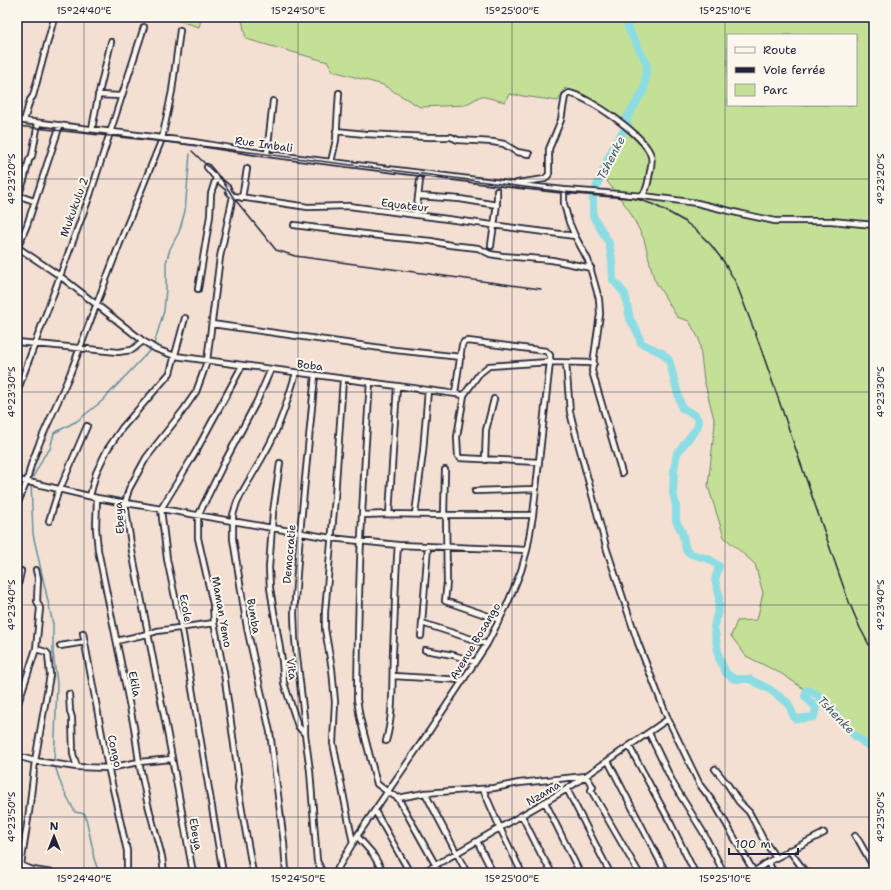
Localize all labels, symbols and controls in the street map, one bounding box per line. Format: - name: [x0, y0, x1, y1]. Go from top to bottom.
- text: 15°24'40"E: [57, 4, 111, 17]
- text: 15°24'50"E: [271, 4, 325, 17]
- text: 15°25'00"E: [485, 4, 539, 17]
- text: 15°25'10"E: [699, 4, 751, 17]
- legend: [727, 34, 857, 106]
- text: Route: [763, 42, 797, 58]
- text: Voie ferrée: [763, 62, 826, 78]
- text: Parc: [763, 82, 788, 98]
- street label: Rue Imbali: [234, 133, 294, 156]
- water label: Tshenke: [593, 133, 629, 183]
- text: 4°23'20"S: [5, 153, 18, 204]
- text: 4°23'20"S: [874, 153, 887, 204]
- street label: Mukukulu 2: [57, 175, 92, 239]
- street label: Equateur: [380, 195, 430, 216]
- street label: Boba: [296, 356, 324, 375]
- text: 4°23'30"S: [5, 366, 18, 418]
- text: 4°23'30"S: [874, 366, 887, 418]
- street label: Ebeya: [111, 501, 128, 535]
- street label: Democratie: [279, 524, 300, 584]
- street label: Maman Yemo: [208, 575, 235, 649]
- text: 4°23'40"S: [5, 579, 18, 631]
- text: 4°23'40"S: [874, 579, 887, 631]
- street label: Ecole: [175, 593, 196, 623]
- street label: Bumba: [243, 597, 264, 635]
- street label: Avenue Bosango: [446, 600, 505, 683]
- street label: Vita: [283, 657, 300, 681]
- street label: Ekila: [125, 670, 144, 698]
- water label: Tshenke: [814, 693, 858, 738]
- street label: Congo: [104, 733, 125, 769]
- street label: Nzama: [523, 777, 563, 810]
- text: 4°23'50"S: [5, 791, 18, 842]
- text: 4°23'50"S: [874, 791, 887, 842]
- north arrow: [34, 816, 74, 856]
- street label: Ebeya: [185, 817, 206, 851]
- text: N: [50, 819, 59, 834]
- scale bar: [729, 830, 798, 856]
- text: 100 m: [735, 836, 771, 852]
- text: 15°24'40"E: [57, 872, 111, 885]
- text: 15°24'50"E: [271, 872, 325, 885]
- text: 15°25'00"E: [485, 872, 539, 885]
- text: 15°25'10"E: [699, 872, 751, 885]

